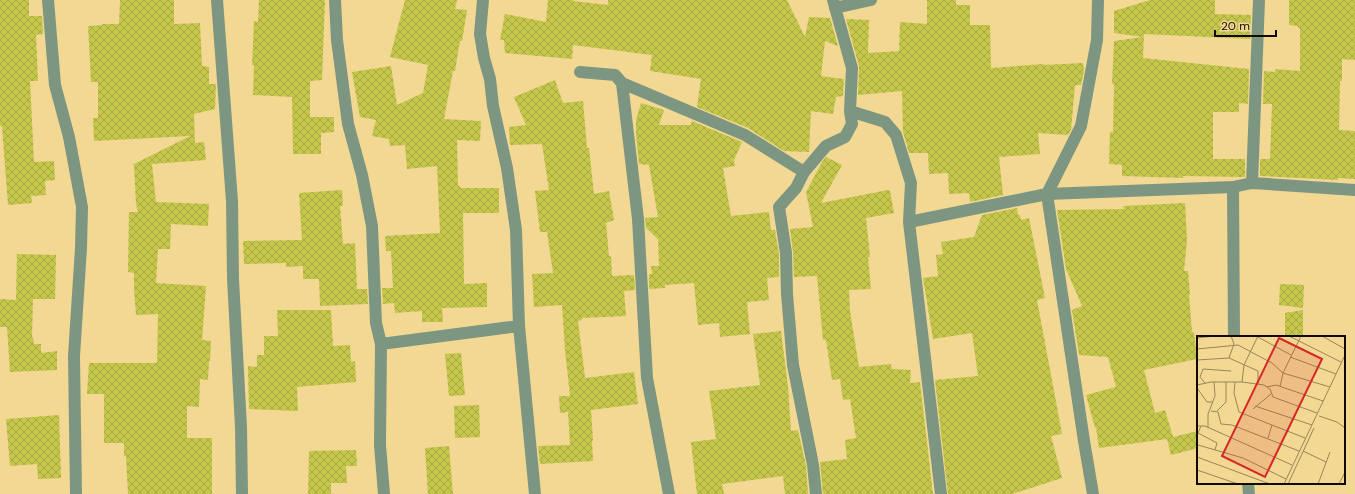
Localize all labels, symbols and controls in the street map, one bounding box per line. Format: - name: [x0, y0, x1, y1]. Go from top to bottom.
- scale bar: [1215, 12, 1276, 38]
- text: 20 m: [1221, 18, 1250, 34]
- inset map: [1197, 336, 1345, 484]

